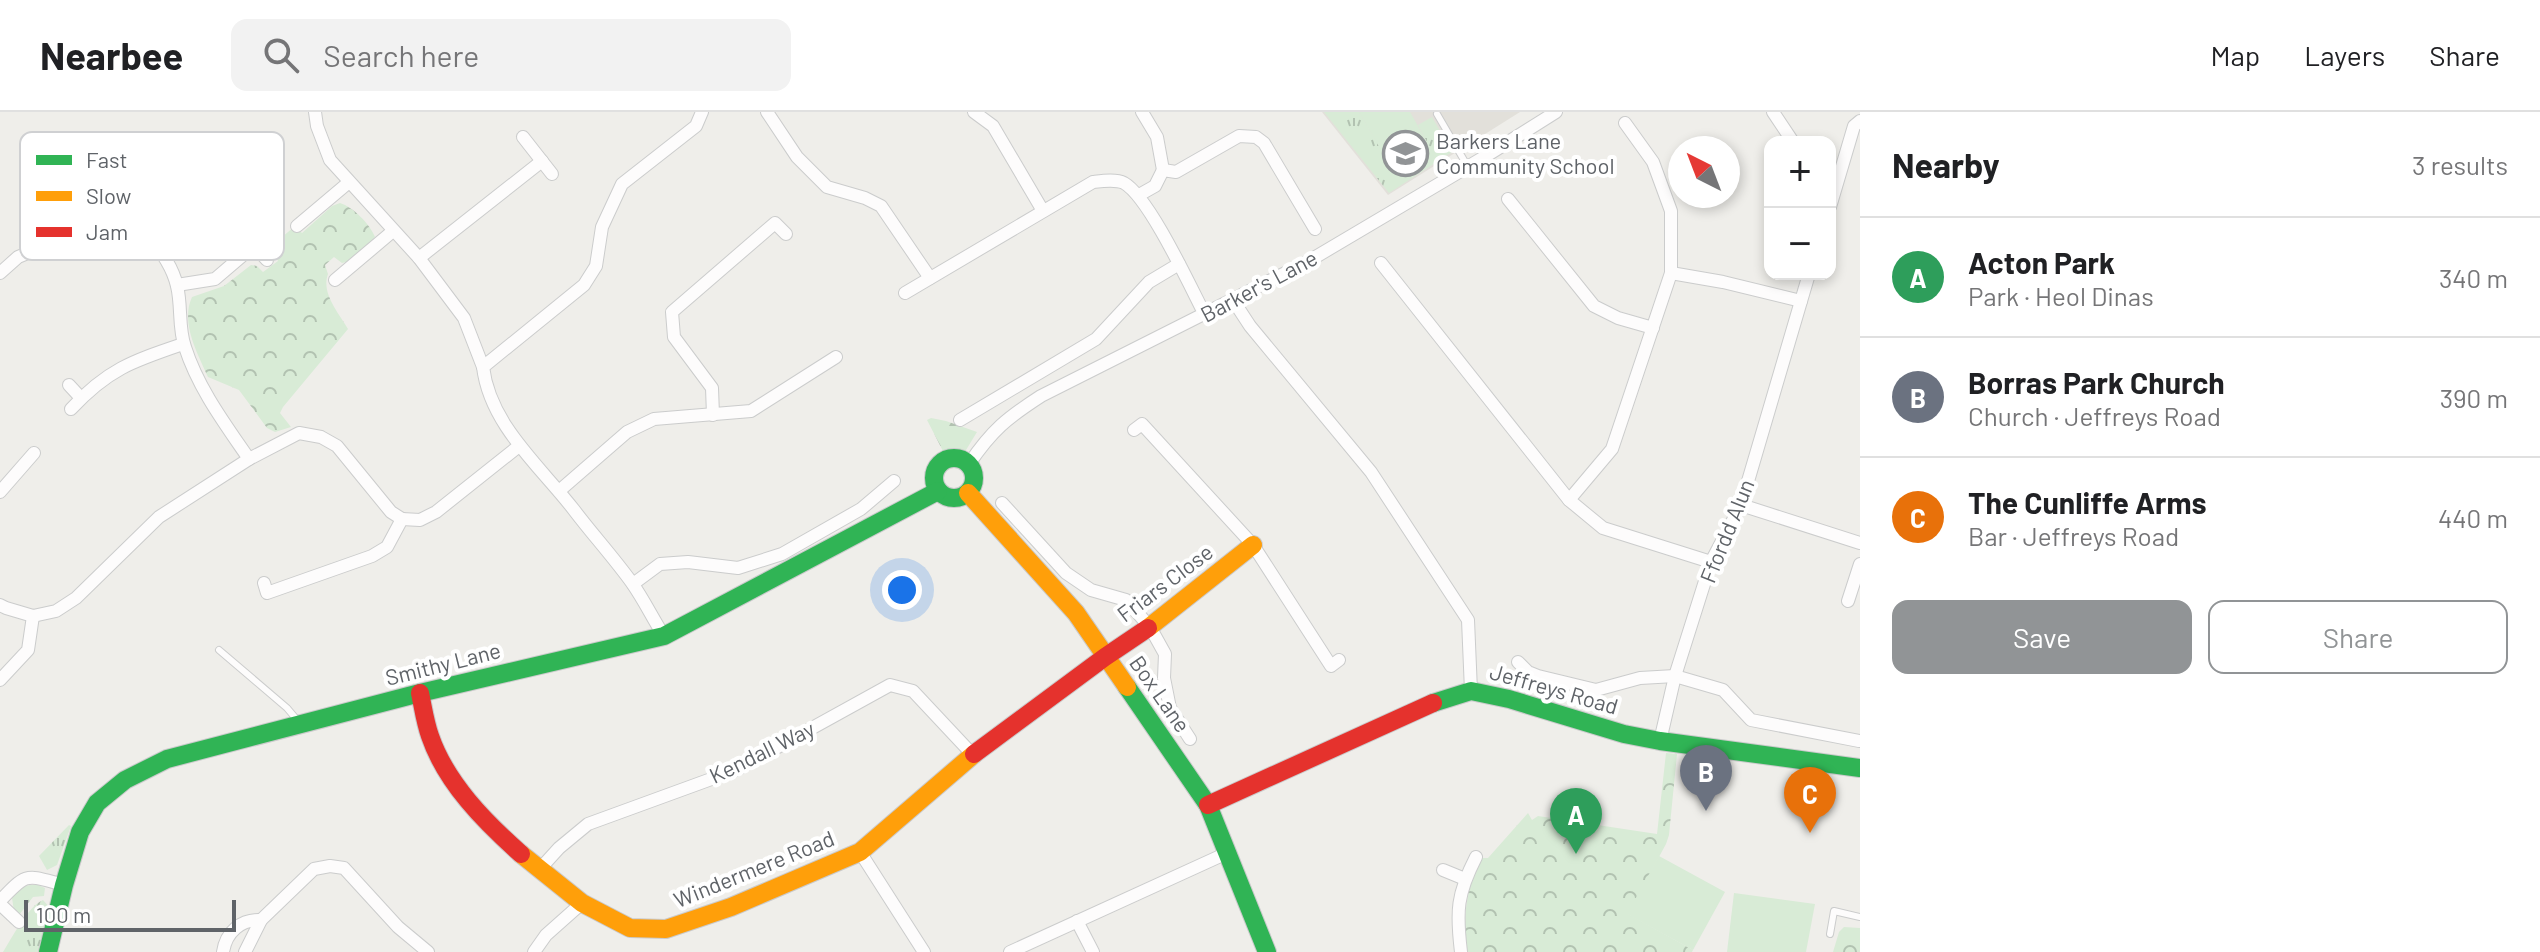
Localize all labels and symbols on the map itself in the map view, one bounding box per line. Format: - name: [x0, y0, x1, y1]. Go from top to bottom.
- place label: Barkers Lane Community School: [1436, 127, 1615, 178]
- school or university icon: Barkers Lane Community School: [1381, 130, 1429, 178]
- legend: [20, 132, 284, 260]
- north arrow: [1668, 136, 1740, 208]
- text: Fast: [86, 146, 128, 172]
- text: Slow: [86, 182, 131, 208]
- text: Jam: [86, 218, 128, 244]
- street label: Barker's Lane: [1196, 243, 1321, 327]
- street label: Ffordd Alun: [1693, 475, 1759, 586]
- street label: Friars Close: [1112, 538, 1217, 627]
- your location: [882, 570, 922, 610]
- street label: Smithy Lane: [382, 636, 503, 690]
- street label: Box Lane: [1125, 650, 1197, 737]
- street label: Jeffreys Road: [1487, 657, 1621, 719]
- street label: Kendall Way: [705, 714, 818, 788]
- pin: B: [1680, 745, 1732, 811]
- pin: C: [1784, 767, 1836, 833]
- pin: A: [1550, 788, 1602, 854]
- street label: Windermere Road: [670, 824, 838, 912]
- scale bar: [24, 896, 236, 932]

